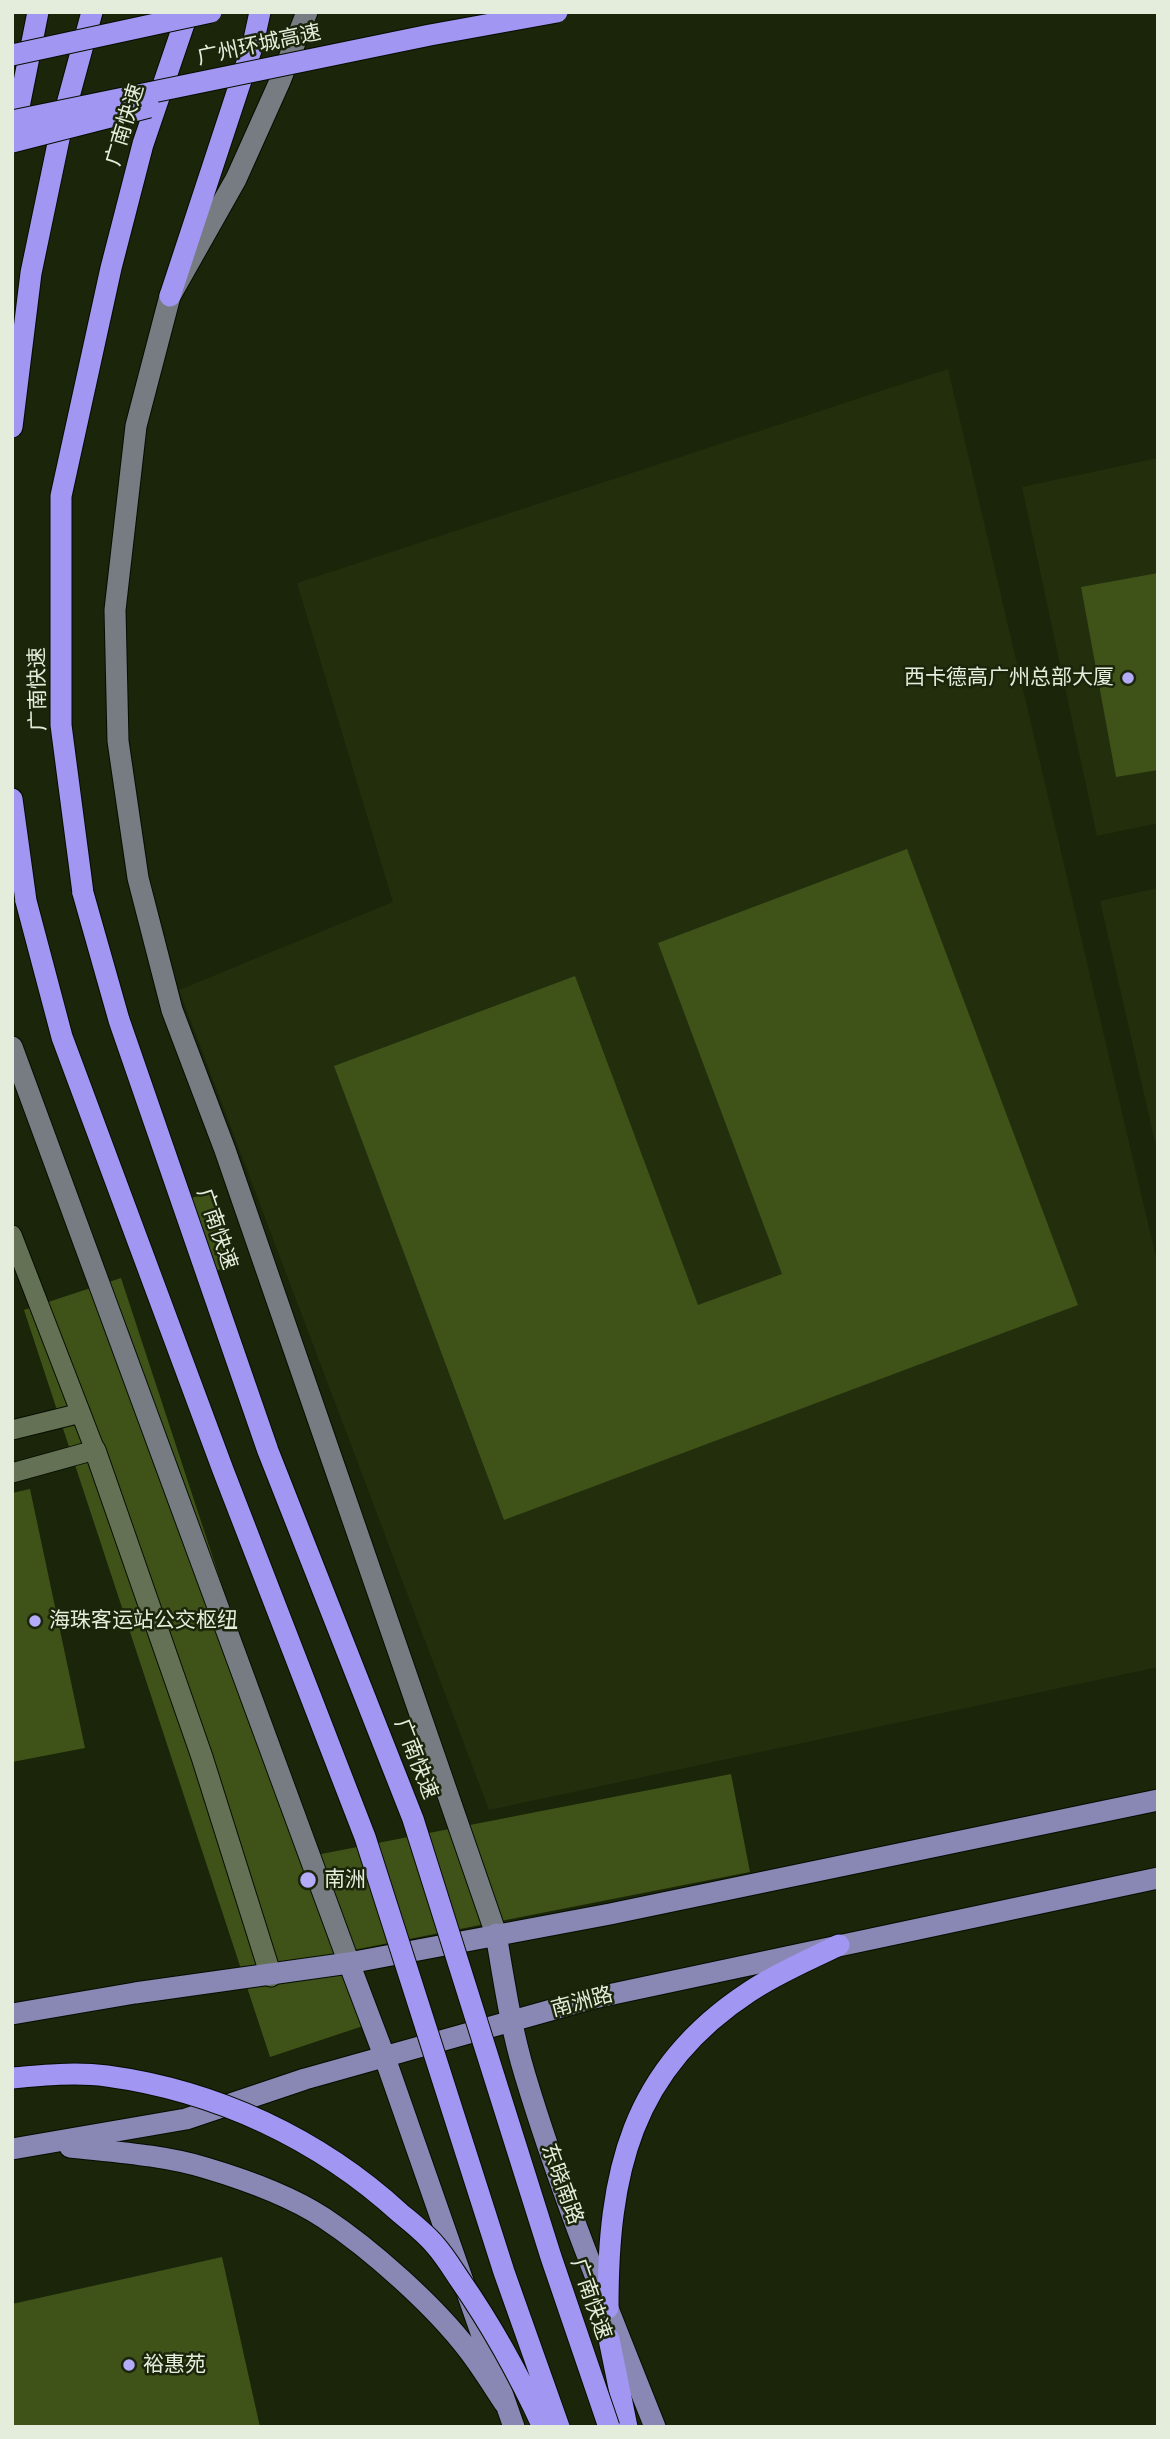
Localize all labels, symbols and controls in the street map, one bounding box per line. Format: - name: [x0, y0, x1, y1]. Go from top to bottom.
- street label: 广州环城高速: [195, 20, 323, 70]
- street label: 广南快速: [101, 81, 149, 169]
- street label: 广南快速: [25, 647, 51, 731]
- place label: 西卡德高广州总部大厦: [904, 665, 1114, 691]
- marker: 西卡德高广州总部大厦: [1120, 670, 1136, 686]
- street label: 广南快速: [191, 1185, 243, 1273]
- place label: 海珠客运站公交枢纽: [49, 1608, 238, 1634]
- marker: 海珠客运站公交枢纽: [27, 1613, 43, 1629]
- street label: 广南快速: [389, 1715, 443, 1803]
- place label: 南洲: [324, 1867, 366, 1893]
- marker: 南洲: [298, 1870, 318, 1890]
- street label: 南洲路: [548, 1982, 616, 2022]
- street label: 东晓南路: [536, 2140, 588, 2228]
- street label: 广南快速: [565, 2255, 617, 2343]
- place label: 裕惠苑: [143, 2352, 206, 2378]
- marker: 裕惠苑: [121, 2357, 137, 2373]

